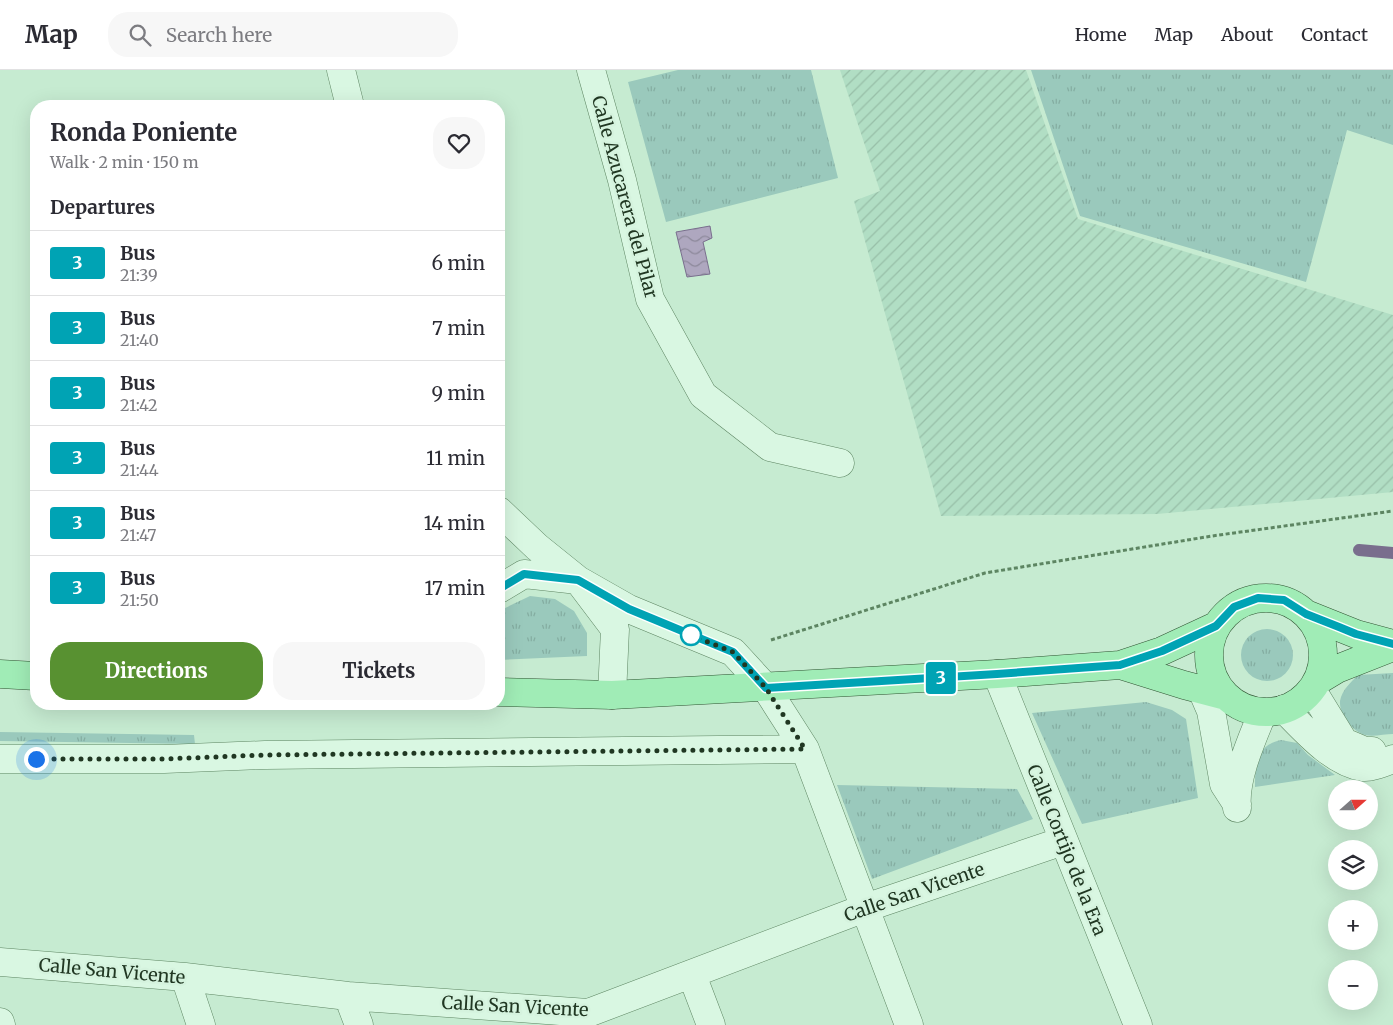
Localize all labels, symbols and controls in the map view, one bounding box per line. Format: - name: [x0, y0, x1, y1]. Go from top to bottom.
- search box: [108, 12, 458, 57]
- text: Map: [25, 19, 78, 50]
- icon: search: [126, 21, 154, 49]
- text: Search here: [166, 23, 272, 47]
- text: Home: [1075, 23, 1127, 46]
- text: Map: [1155, 23, 1193, 46]
- text: About: [1221, 23, 1273, 46]
- text: Contact: [1301, 23, 1368, 46]
- street label: Calle Azucarera del Pilar: [587, 93, 663, 301]
- text: Ronda Poniente: [50, 117, 237, 148]
- button: heart: [433, 117, 485, 169]
- text: Walk · 2 min · 150 m: [50, 152, 199, 172]
- text: Departures: [50, 195, 155, 219]
- text: Bus: [120, 241, 155, 265]
- text: 3: [72, 251, 83, 274]
- text: 6 min: [431, 251, 485, 275]
- text: 21:39: [120, 265, 158, 285]
- text: Bus: [120, 306, 155, 330]
- text: 3: [72, 316, 83, 339]
- text: 7 min: [432, 316, 485, 340]
- text: 21:40: [120, 330, 159, 350]
- text: Bus: [120, 371, 155, 395]
- text: 3: [72, 381, 83, 404]
- text: 9 min: [431, 381, 485, 405]
- text: 21:42: [120, 395, 158, 415]
- text: Bus: [120, 436, 155, 460]
- text: 3: [72, 446, 83, 469]
- text: 11 min: [426, 446, 485, 470]
- text: 21:44: [120, 460, 159, 480]
- text: Bus: [120, 501, 155, 525]
- text: 3: [72, 511, 83, 534]
- text: 14 min: [424, 511, 485, 535]
- text: 21:47: [120, 525, 156, 545]
- text: Bus: [120, 566, 155, 590]
- text: 3: [72, 576, 83, 599]
- text: 17 min: [425, 576, 485, 600]
- text: 21:50: [120, 590, 159, 610]
- unlabelled marker: [680, 624, 702, 646]
- button: Directions: [50, 642, 263, 700]
- button: Tickets: [273, 642, 485, 700]
- line badge: 3: [925, 662, 957, 694]
- text: 3: [936, 666, 946, 689]
- your location: [24, 747, 49, 772]
- street label: Calle Cortijo de la Era: [1022, 761, 1112, 939]
- north arrow: [1328, 780, 1378, 830]
- map controls: [1328, 780, 1378, 1010]
- button: layers: [1328, 840, 1378, 890]
- street label: Calle San Vicente: [841, 857, 987, 927]
- button: +: [1328, 900, 1378, 950]
- street label: Calle San Vicente: [38, 953, 186, 989]
- button: −: [1328, 960, 1378, 1010]
- street label: Calle San Vicente: [441, 991, 589, 1021]

